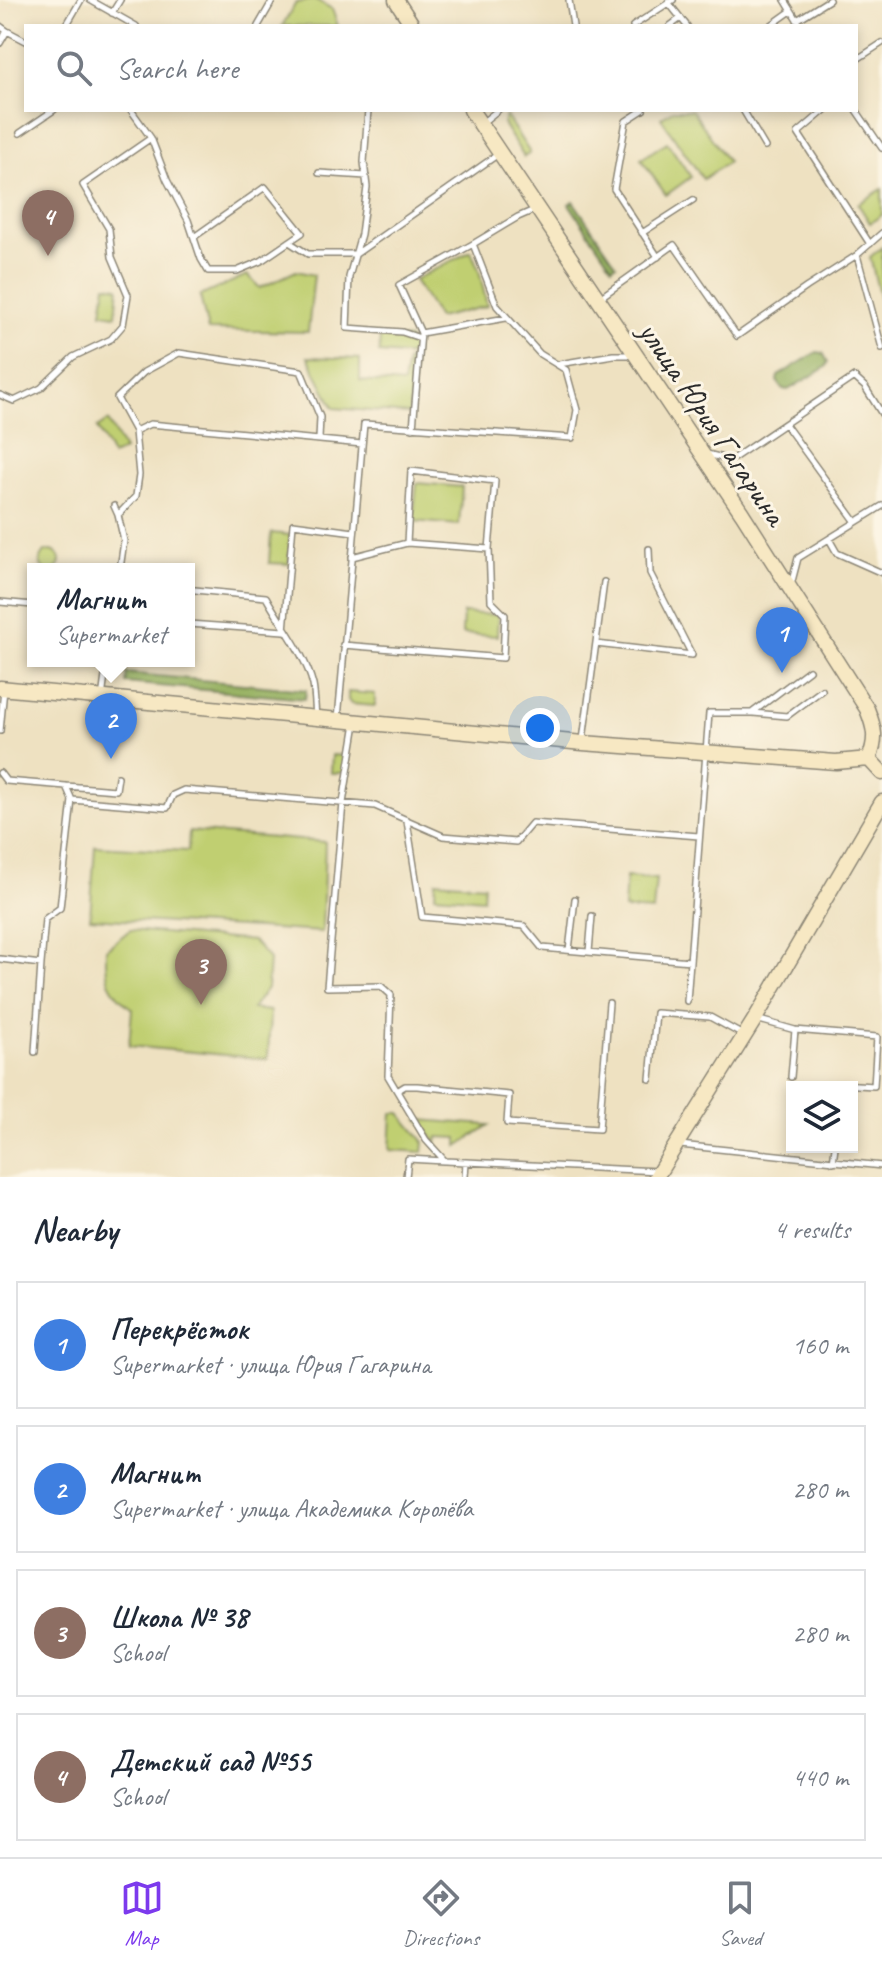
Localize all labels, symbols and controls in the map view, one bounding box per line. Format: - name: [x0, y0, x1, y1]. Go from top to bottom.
- search box: [24, 24, 858, 112]
- icon: search: [52, 46, 96, 90]
- text: Search here: [116, 49, 238, 87]
- pin: 4: [22, 190, 74, 256]
- street label: улица Юрия Гагарина: [628, 312, 798, 535]
- popup: [27, 563, 195, 667]
- text: Магнит: [56, 580, 146, 618]
- pin: 1: [756, 607, 808, 673]
- text: Supermarket: [56, 618, 166, 651]
- pin: 2: [85, 693, 137, 759]
- your location: [520, 708, 560, 748]
- pin: 3: [175, 939, 227, 1005]
- map controls: [786, 1081, 858, 1153]
- button: layers: [786, 1081, 858, 1153]
- text: Nearby: [32, 1208, 118, 1251]
- text: 4 results: [774, 1213, 850, 1246]
- text: Перекрёсток: [110, 1310, 249, 1348]
- text: 1: [54, 1329, 66, 1362]
- text: 160 m: [792, 1329, 848, 1362]
- text: Supermarket · улица Юрия Гагарина: [110, 1348, 431, 1381]
- text: Магнит: [110, 1454, 201, 1492]
- text: 2: [54, 1473, 66, 1506]
- text: 280 m: [792, 1473, 848, 1506]
- text: Supermarket · улица Академика Королёва: [110, 1492, 473, 1525]
- text: Школа № 38: [110, 1598, 248, 1636]
- text: 3: [54, 1617, 66, 1650]
- text: 280 m: [792, 1617, 848, 1650]
- text: School: [110, 1636, 166, 1669]
- text: Детский сад №55: [110, 1742, 310, 1780]
- text: 4: [54, 1761, 66, 1794]
- text: 440 m: [792, 1761, 848, 1794]
- text: School: [110, 1780, 166, 1813]
- tab: Map: [120, 1876, 164, 1952]
- tab: Directions: [403, 1876, 479, 1952]
- tab: Saved: [718, 1876, 762, 1952]

